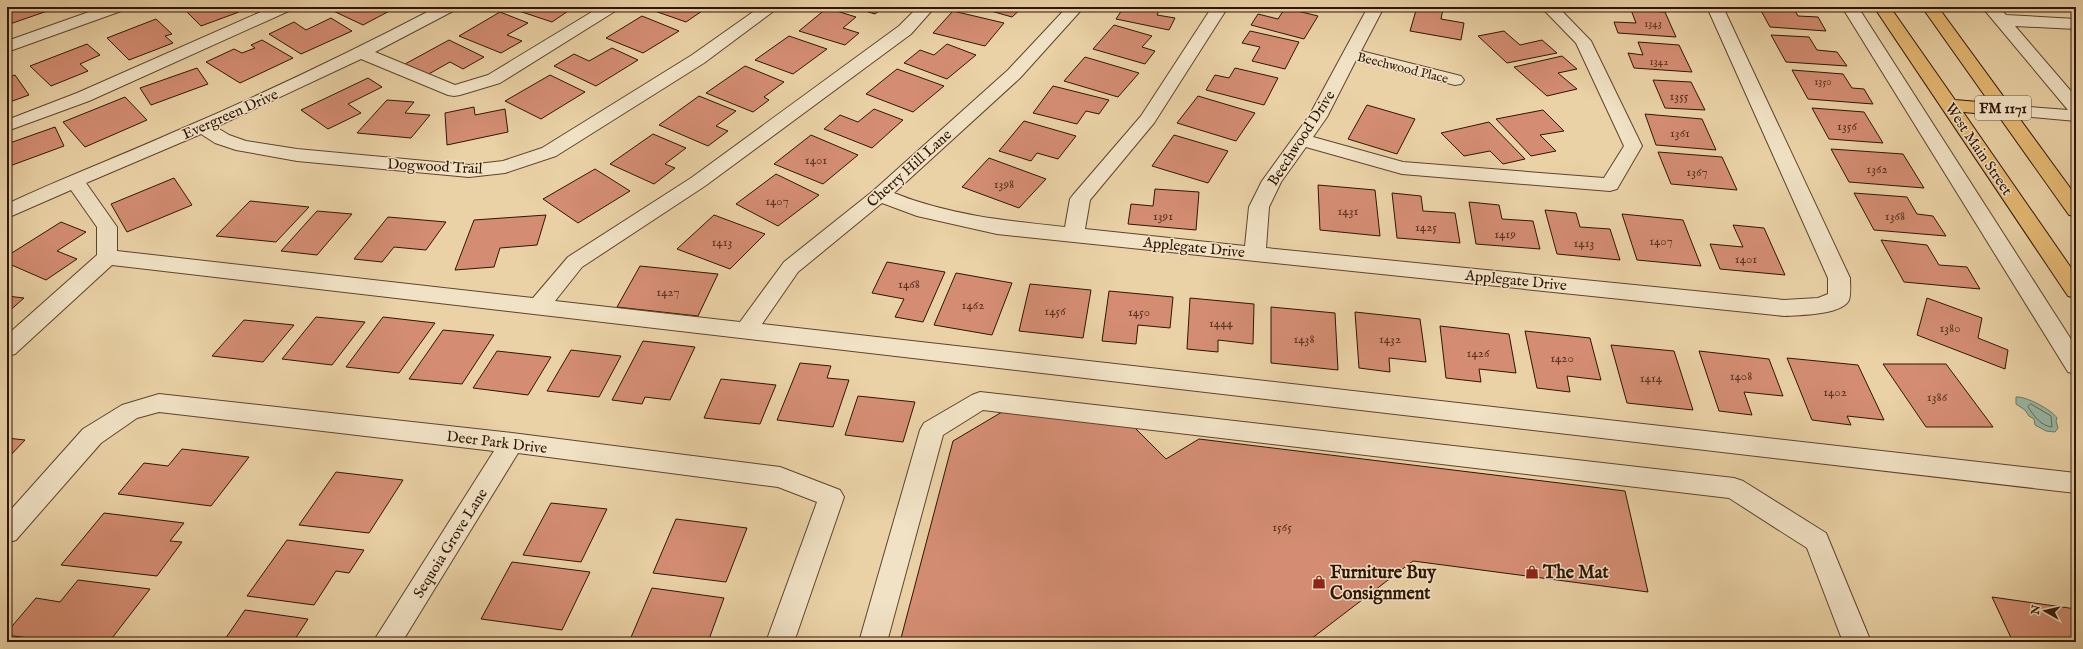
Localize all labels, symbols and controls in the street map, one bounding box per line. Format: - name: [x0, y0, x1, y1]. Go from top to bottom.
- house number: 1343: [1644, 17, 1662, 31]
- street label: Beechwood Place: [1355, 49, 1450, 88]
- house number: 1342: [1650, 55, 1668, 69]
- house number: 1350: [1814, 75, 1832, 89]
- street label: Evergreen Drive: [179, 85, 281, 144]
- street label: Beechwood Drive: [1263, 87, 1339, 190]
- house number: 1355: [1669, 88, 1689, 105]
- road number: FM 1171: [1975, 96, 2031, 120]
- street label: West Main Street: [1941, 100, 2016, 199]
- house number: 1356: [1837, 118, 1857, 135]
- street label: Cherry Hill Lane: [863, 125, 956, 211]
- house number: 1361: [1670, 125, 1690, 142]
- house number: 1401: [805, 152, 827, 169]
- street label: Dogwood Trail: [387, 155, 484, 179]
- house number: 1362: [1866, 161, 1888, 178]
- house number: 1367: [1686, 164, 1708, 181]
- house number: 1398: [994, 176, 1014, 193]
- house number: 1407: [765, 193, 789, 210]
- house number: 1431: [1338, 203, 1359, 220]
- house number: 1391: [1153, 208, 1173, 225]
- house number: 1368: [1885, 208, 1905, 225]
- house number: 1425: [1415, 219, 1437, 236]
- house number: 1419: [1494, 226, 1516, 243]
- street label: Applegate Drive: [1141, 233, 1246, 262]
- house number: 1407: [1649, 233, 1673, 250]
- house number: 1413: [712, 234, 733, 251]
- house number: 1413: [1574, 235, 1595, 252]
- house number: 1401: [1735, 251, 1757, 268]
- street label: Applegate Drive: [1463, 266, 1568, 295]
- house number: 1468: [898, 276, 920, 293]
- house number: 1427: [656, 284, 680, 301]
- house number: 1462: [962, 297, 984, 314]
- house number: 1456: [1044, 303, 1066, 320]
- house number: 1450: [1128, 304, 1150, 321]
- house number: 1444: [1209, 315, 1234, 332]
- house number: 1380: [1939, 320, 1961, 337]
- house number: 1438: [1293, 331, 1315, 348]
- house number: 1432: [1379, 331, 1401, 348]
- house number: 1426: [1467, 345, 1490, 362]
- house number: 1420: [1550, 350, 1574, 367]
- house number: 1408: [1730, 368, 1752, 385]
- house number: 1414: [1640, 370, 1663, 387]
- house number: 1402: [1823, 384, 1847, 401]
- house number: 1386: [1927, 389, 1948, 406]
- street label: Deer Park Drive: [445, 427, 548, 458]
- street label: Sequoia Grove Lane: [409, 485, 492, 602]
- house number: 1565: [1272, 519, 1292, 536]
- place label: Furniture Buy Consignment: [1330, 562, 1437, 606]
- place label: The Mat: [1542, 562, 1610, 585]
- shop icon: The Mat: [1524, 564, 1540, 580]
- shop icon: Furniture Buy Consignment: [1311, 574, 1327, 590]
- north arrow: [2025, 591, 2065, 631]
- text: N: [2028, 604, 2044, 616]

